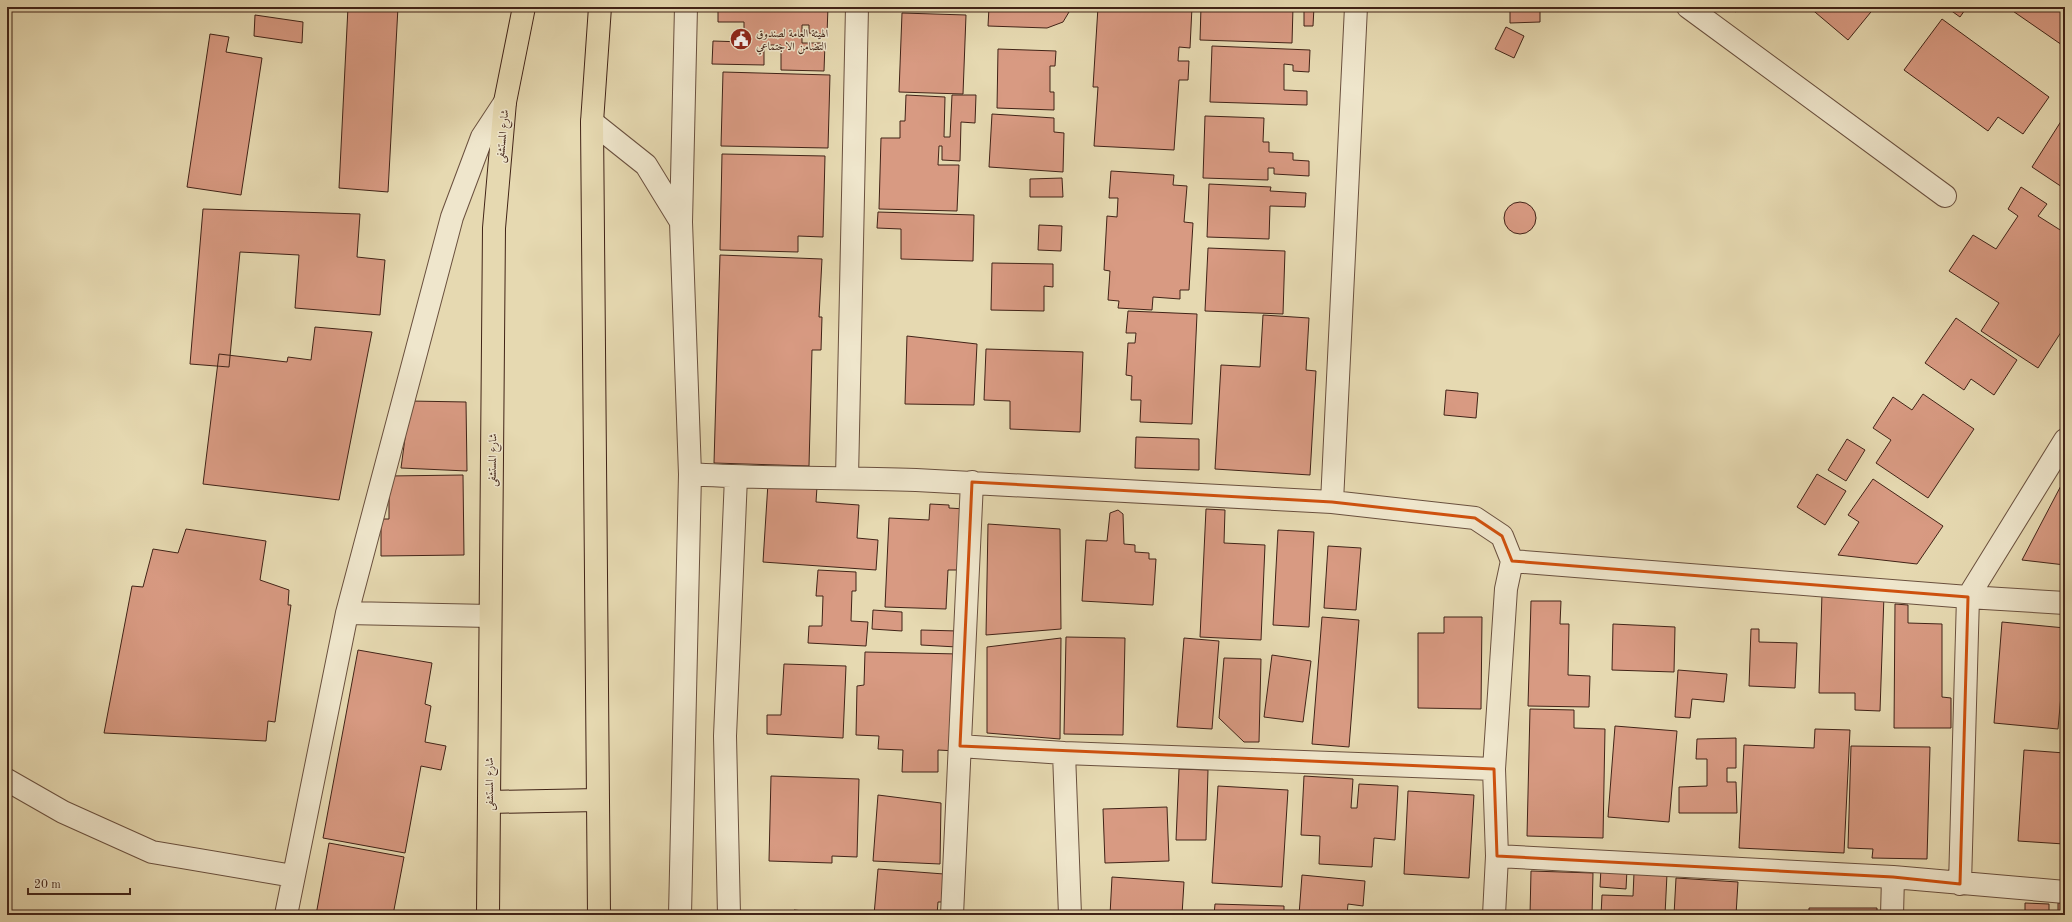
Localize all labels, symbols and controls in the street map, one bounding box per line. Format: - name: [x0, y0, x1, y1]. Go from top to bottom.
- public building icon: الهيئة العامة لصندوق التضامن الاجتماعي: [728, 26, 754, 52]
- place label: الهيئة العامة لصندوق التضامن الاجتماعي: [756, 29, 828, 55]
- street label: شارع المستشفى: [496, 109, 514, 164]
- street label: شارع المستشفى: [488, 433, 502, 487]
- street label: شارع المستشفى: [485, 757, 499, 811]
- scale bar: [28, 870, 130, 896]
- text: 20 m: [34, 879, 61, 891]

